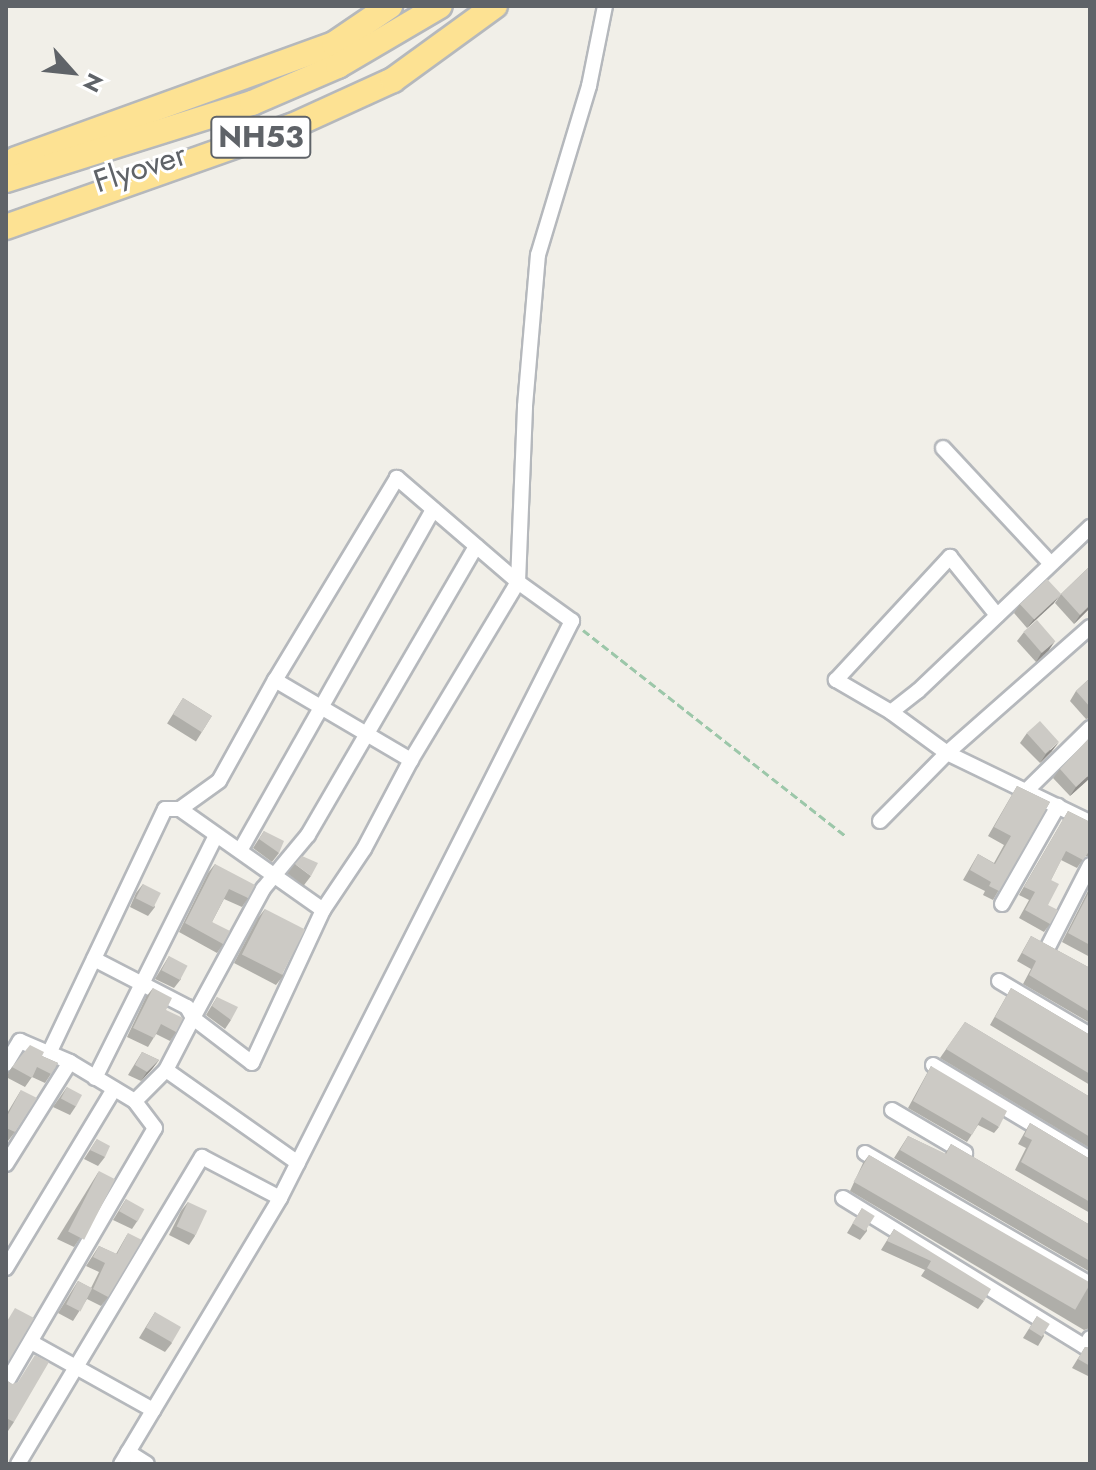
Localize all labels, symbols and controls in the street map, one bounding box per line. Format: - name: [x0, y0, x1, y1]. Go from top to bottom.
- north arrow: [32, 32, 112, 112]
- text: N: [75, 68, 112, 98]
- road number: NH53: [209, 111, 313, 163]
- street label: Flyover: [89, 135, 191, 201]

